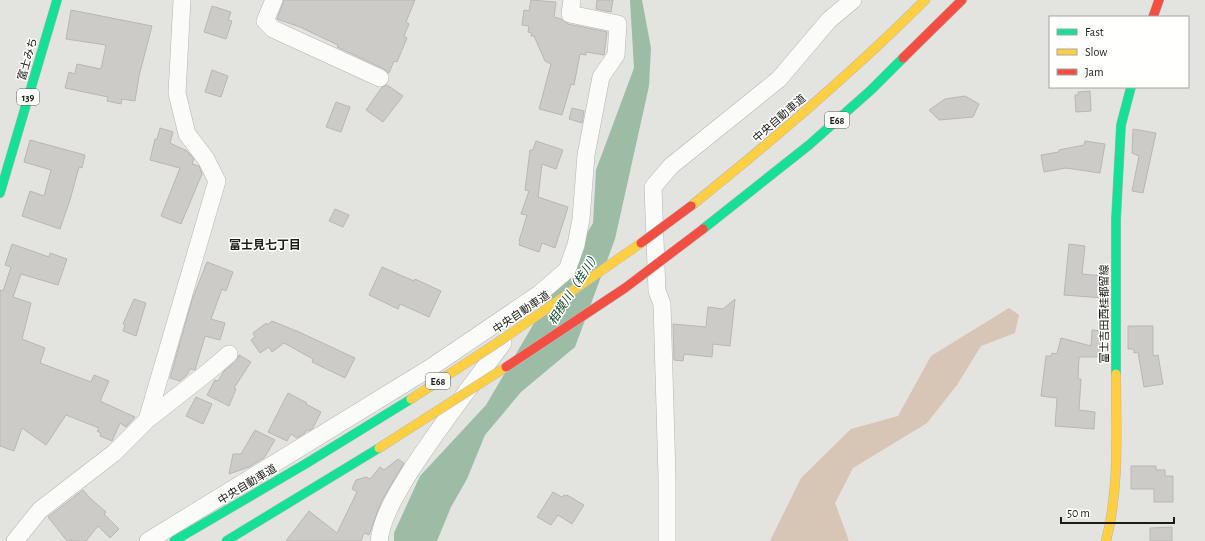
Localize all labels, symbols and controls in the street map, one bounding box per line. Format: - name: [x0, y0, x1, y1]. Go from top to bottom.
- legend: [1049, 16, 1189, 88]
- text: Fast: [1085, 26, 1104, 38]
- street label: 富士みち: [15, 36, 39, 82]
- text: Slow: [1085, 46, 1107, 58]
- text: Jam: [1085, 66, 1104, 78]
- road number: 139: [17, 89, 39, 105]
- street label: 中央自動車道: [750, 92, 808, 144]
- road number: E68: [825, 112, 849, 128]
- district label: 富士見七丁目: [229, 239, 301, 251]
- water label: 相模川（桂川）: [545, 249, 602, 326]
- street label: 富士吉田西桂都留線: [1098, 265, 1110, 364]
- street label: 中央自動車道: [490, 289, 552, 335]
- road number: E68: [426, 373, 450, 389]
- street label: 中央自動車道: [216, 462, 278, 506]
- scale bar: [1061, 499, 1174, 525]
- text: 50 m: [1067, 507, 1090, 519]

